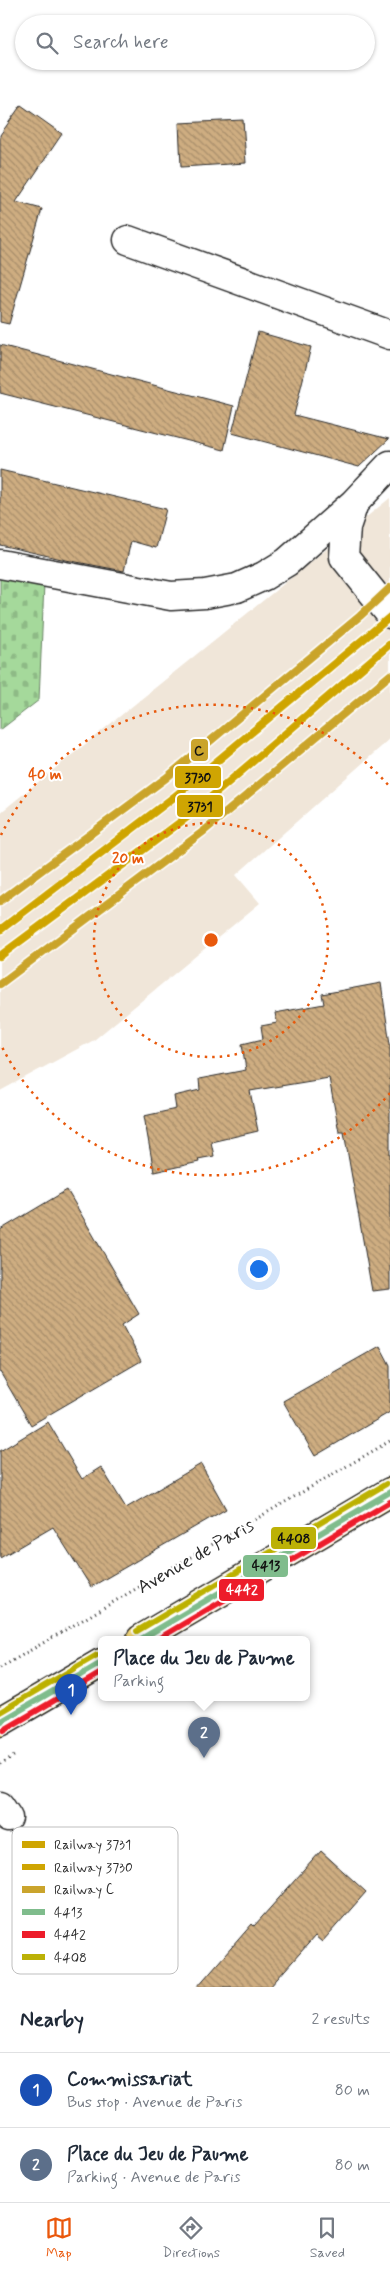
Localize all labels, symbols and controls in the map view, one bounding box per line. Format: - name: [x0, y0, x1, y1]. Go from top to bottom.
- search box: [15, 15, 375, 70]
- icon: search: [33, 29, 61, 57]
- text: Search here: [73, 30, 169, 55]
- line badge: C: [190, 738, 209, 762]
- text: C: [194, 742, 204, 760]
- text: 40 m: [28, 765, 62, 785]
- line badge: 3730: [174, 765, 222, 789]
- text: 3730: [185, 769, 212, 787]
- line badge: 3731: [176, 794, 224, 818]
- text: 3731: [187, 798, 213, 816]
- text: 20 m: [112, 849, 144, 869]
- centre of rings: [202, 931, 220, 949]
- your location: [246, 1256, 272, 1282]
- street label: Avenue de Paris: [133, 1512, 259, 1600]
- line badge: 4408: [270, 1526, 317, 1550]
- text: 4408: [278, 1530, 311, 1548]
- line badge: 4413: [242, 1554, 289, 1578]
- text: 4413: [252, 1557, 281, 1575]
- line badge: 4442: [218, 1578, 265, 1602]
- text: 4442: [226, 1581, 258, 1599]
- popup: [98, 1636, 310, 1701]
- text: Place du Jeu de Paume: [113, 1646, 295, 1671]
- text: Parking: [113, 1671, 164, 1692]
- pin: 1: [55, 1674, 87, 1715]
- pin: 2: [188, 1717, 220, 1758]
- legend: [12, 1827, 178, 1974]
- text: Railway 3731: [54, 1836, 131, 1854]
- text: Railway 3730: [54, 1859, 133, 1877]
- text: Railway C: [54, 1881, 114, 1899]
- text: 4413: [54, 1904, 82, 1922]
- text: 4442: [54, 1926, 86, 1944]
- text: 4408: [54, 1949, 87, 1967]
- text: Nearby: [20, 2006, 84, 2034]
- text: 2 results: [312, 2009, 370, 2030]
- text: Commissariat: [67, 2067, 193, 2092]
- text: 1: [32, 2080, 40, 2101]
- text: 80 m: [335, 2080, 370, 2101]
- text: Bus stop · Avenue de Paris: [67, 2092, 242, 2113]
- text: Place du Jeu de Paume: [67, 2142, 249, 2167]
- text: 2: [32, 2155, 40, 2176]
- text: 80 m: [335, 2155, 370, 2176]
- text: Parking · Avenue de Paris: [67, 2167, 241, 2188]
- tab: Map: [45, 2214, 73, 2262]
- tab: Directions: [163, 2214, 220, 2262]
- tab: Saved: [310, 2214, 345, 2262]

